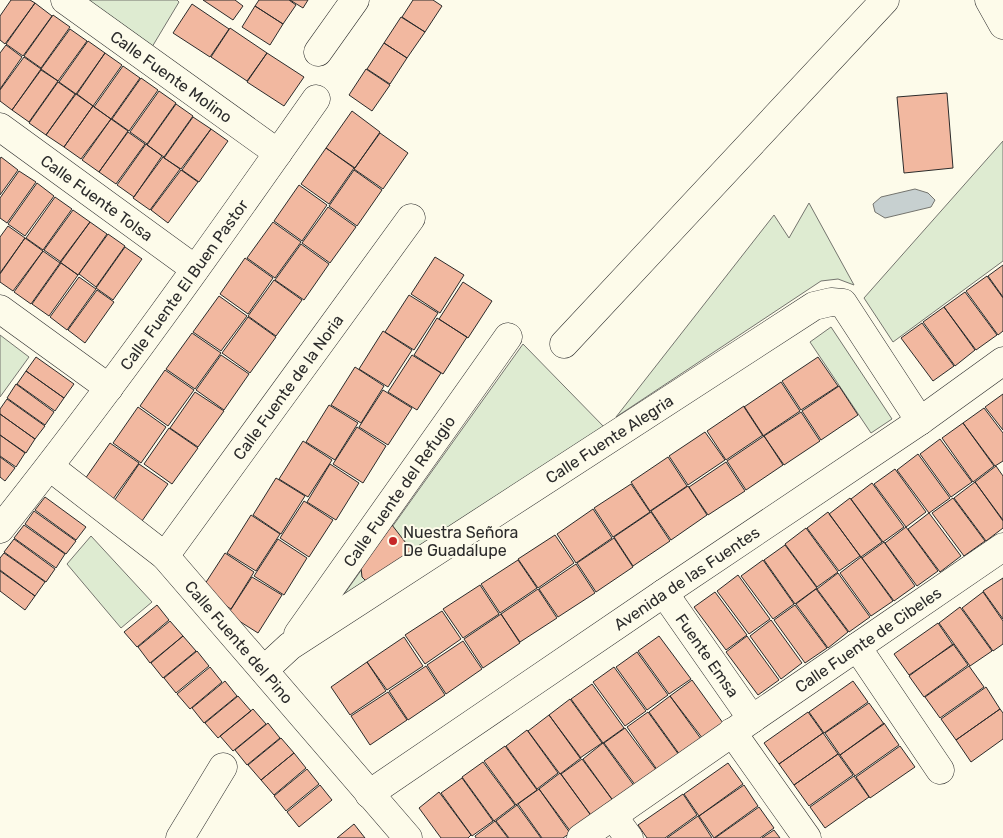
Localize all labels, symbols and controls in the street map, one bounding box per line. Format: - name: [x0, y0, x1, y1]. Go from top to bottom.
- street label: Calle Fuente Molino: [107, 27, 236, 127]
- street label: Calle Fuente Tolsa: [37, 151, 157, 245]
- street label: Calle Fuente El Buen Pastor: [116, 196, 252, 374]
- street label: Calle Fuente de la Noria: [229, 311, 348, 464]
- street label: Calle Fuente Alegria: [542, 391, 677, 488]
- street label: Calle Fuente del Refugio: [340, 412, 459, 571]
- place label: Nuestra Señora De Guadalupe: [403, 523, 518, 560]
- street label: Avenida de las Fuentes: [610, 523, 763, 634]
- marker: Nuestra Señora De Guadalupe: [387, 535, 399, 547]
- street label: Calle Fuente del Pino: [181, 577, 297, 708]
- street label: Calle Fuente de Cibeles: [792, 583, 945, 697]
- street label: Fuente Emsa: [671, 610, 743, 701]

